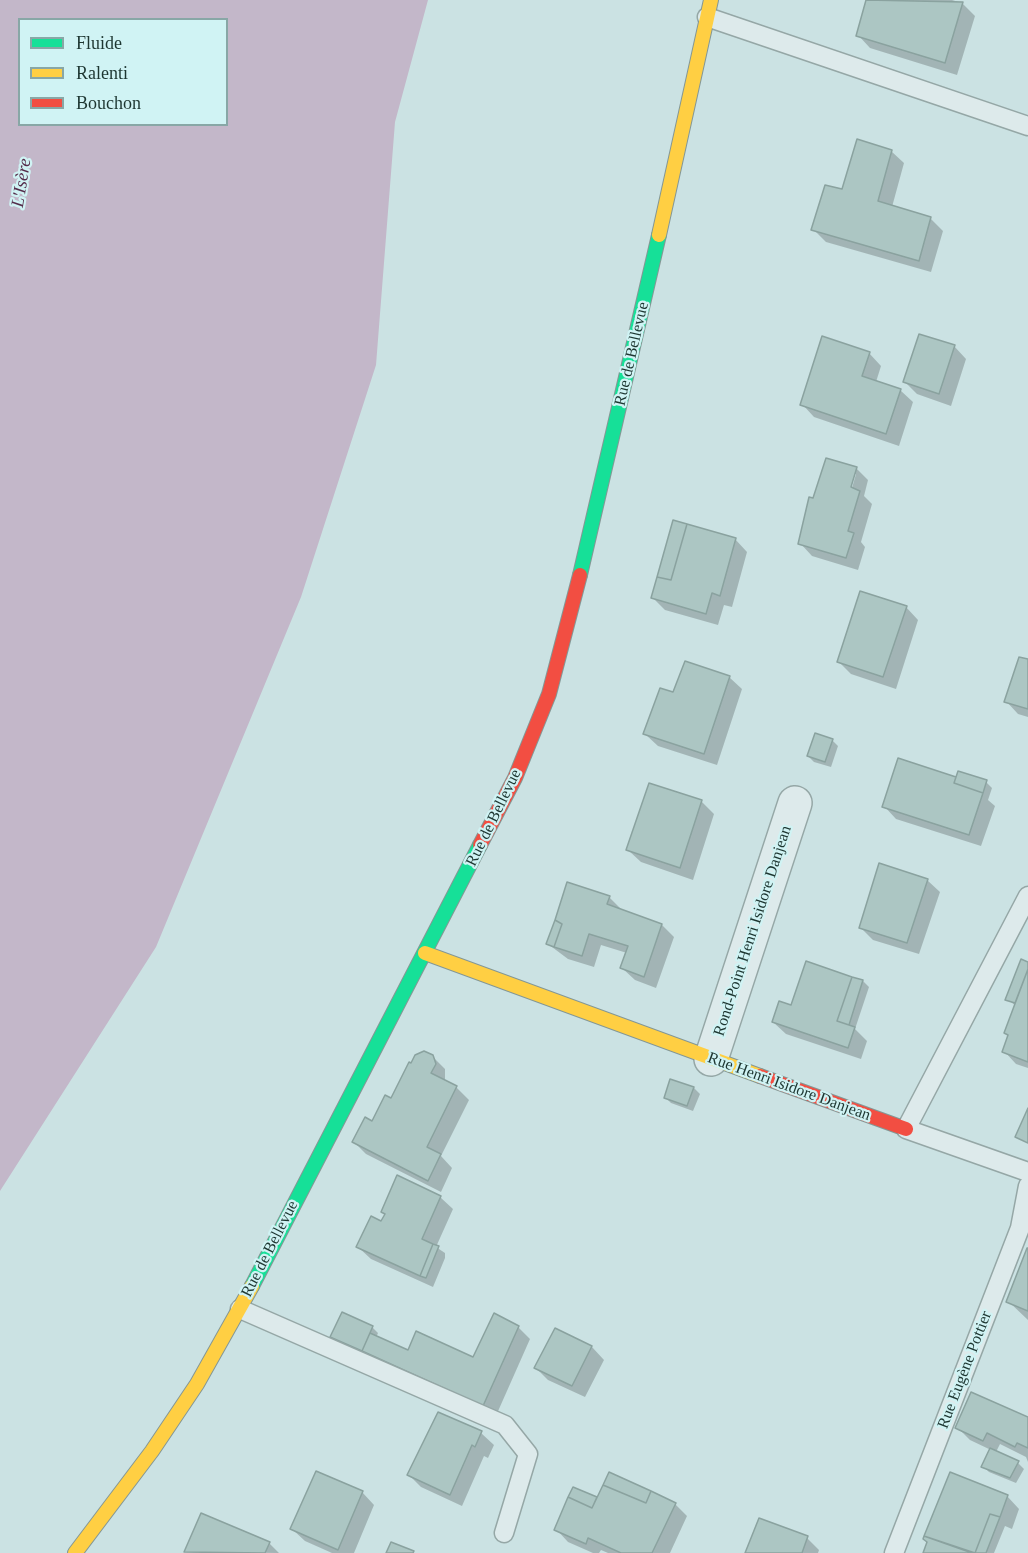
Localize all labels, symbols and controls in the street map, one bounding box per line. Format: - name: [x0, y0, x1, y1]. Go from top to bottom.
- legend: [18, 18, 228, 126]
- text: Fluide: [76, 33, 122, 53]
- text: Ralenti: [76, 63, 128, 83]
- text: Bouchon: [76, 93, 141, 113]
- water label: L'Isère: [7, 157, 37, 209]
- street label: Rue de Bellevue: [611, 300, 653, 408]
- street label: Rue de Bellevue: [462, 766, 526, 870]
- street label: Rond-Point Henri Isidore Danjean: [710, 823, 796, 1039]
- street label: Rue Henri Isidore Danjean: [705, 1049, 873, 1125]
- street label: Rue de Bellevue: [237, 1198, 303, 1300]
- street label: Rue Eugène Pottier: [934, 1308, 996, 1432]

